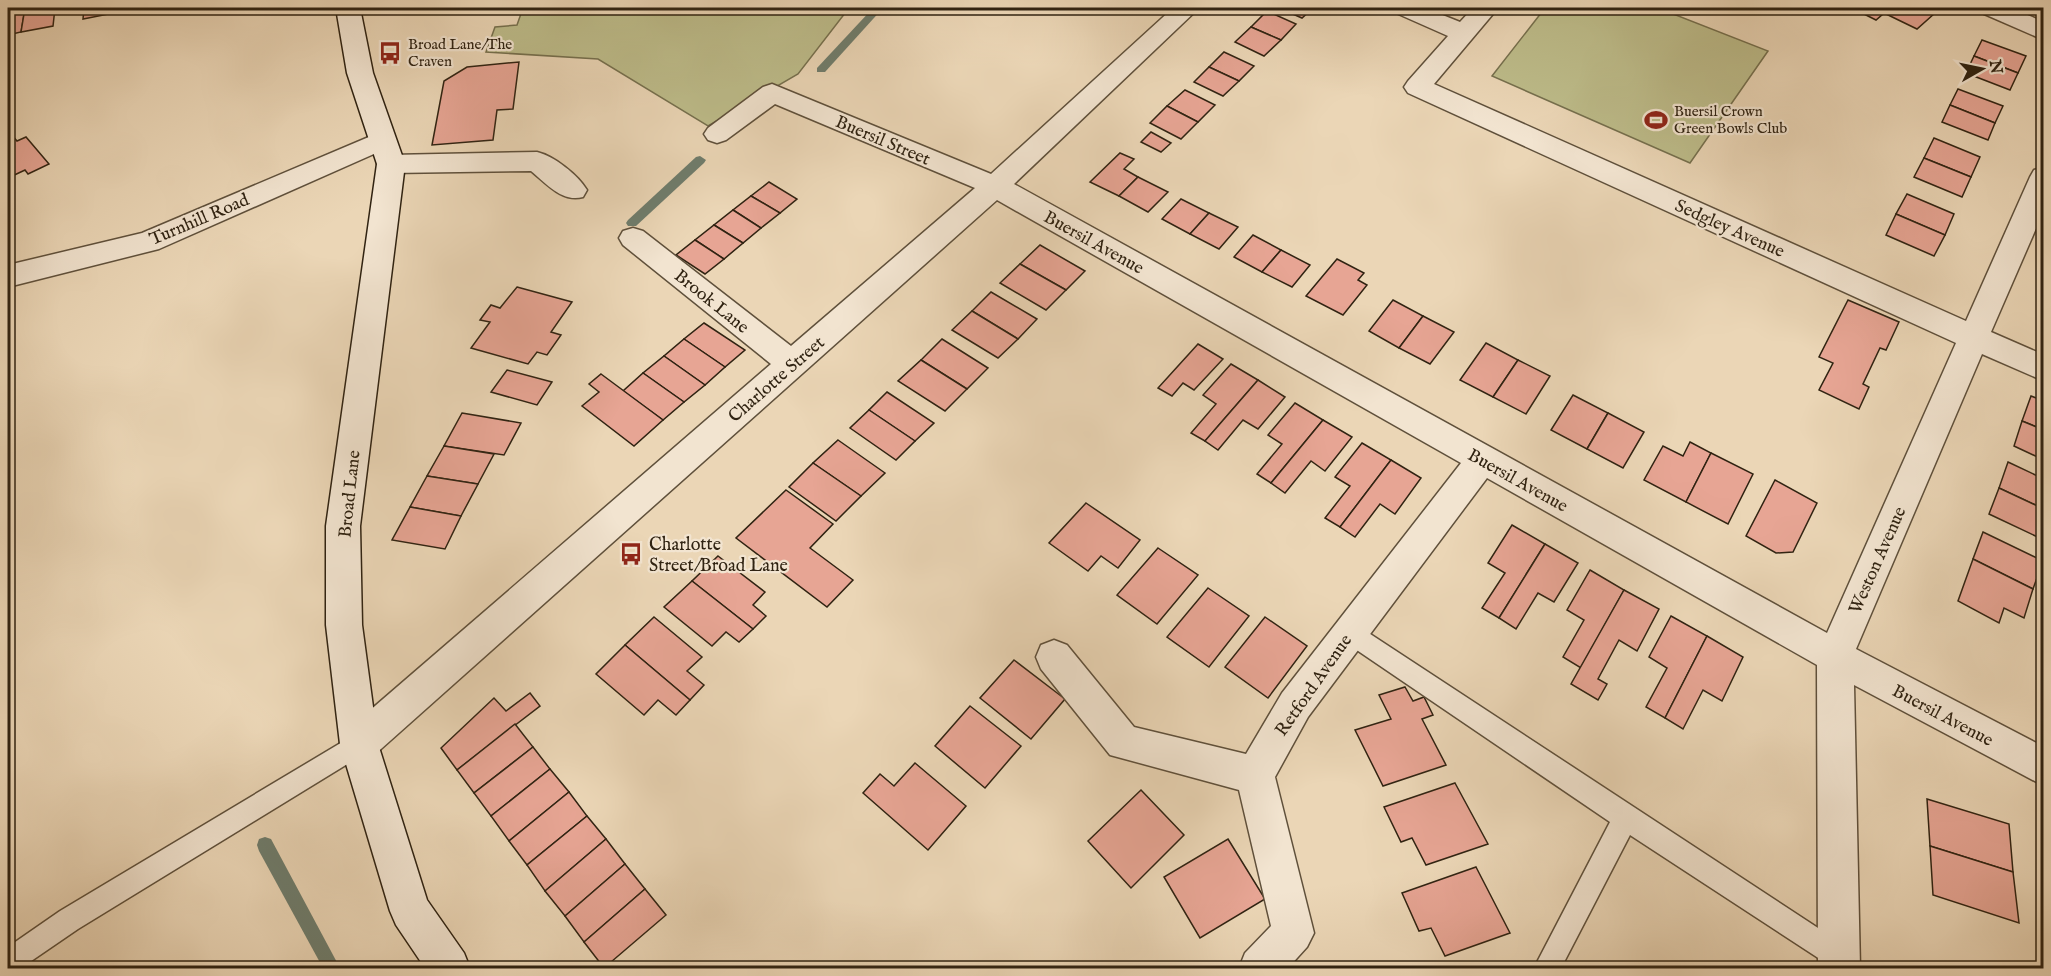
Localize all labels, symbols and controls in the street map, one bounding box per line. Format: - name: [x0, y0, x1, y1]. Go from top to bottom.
- place label: Broad Lane/The Craven: [408, 35, 512, 71]
- north arrow: [1952, 39, 2012, 99]
- bus stop icon: Broad Lane/The Craven: [377, 40, 403, 66]
- text: N: [1984, 58, 2006, 76]
- place label: Buersil Crown Green Bowls Club: [1674, 102, 1787, 138]
- sports icon: Buersil Crown Green Bowls Club: [1643, 107, 1669, 133]
- street label: Buersil Street: [832, 111, 933, 172]
- street label: Turnhill Road: [146, 189, 253, 252]
- street label: Sedgley Avenue: [1671, 195, 1788, 264]
- street label: Buersil Avenue: [1039, 206, 1147, 280]
- street label: Brook Lane: [669, 265, 753, 339]
- street label: Charlotte Street: [724, 332, 830, 428]
- street label: Buersil Avenue: [1463, 444, 1571, 518]
- street label: Broad Lane: [334, 449, 367, 539]
- street label: Weston Avenue: [1844, 503, 1912, 618]
- place label: Charlotte Street/Broad Lane: [649, 534, 788, 578]
- bus stop icon: Charlotte Street/Broad Lane: [618, 541, 644, 567]
- street label: Retford Avenue: [1271, 630, 1358, 741]
- street label: Buersil Avenue: [1888, 680, 1997, 753]

